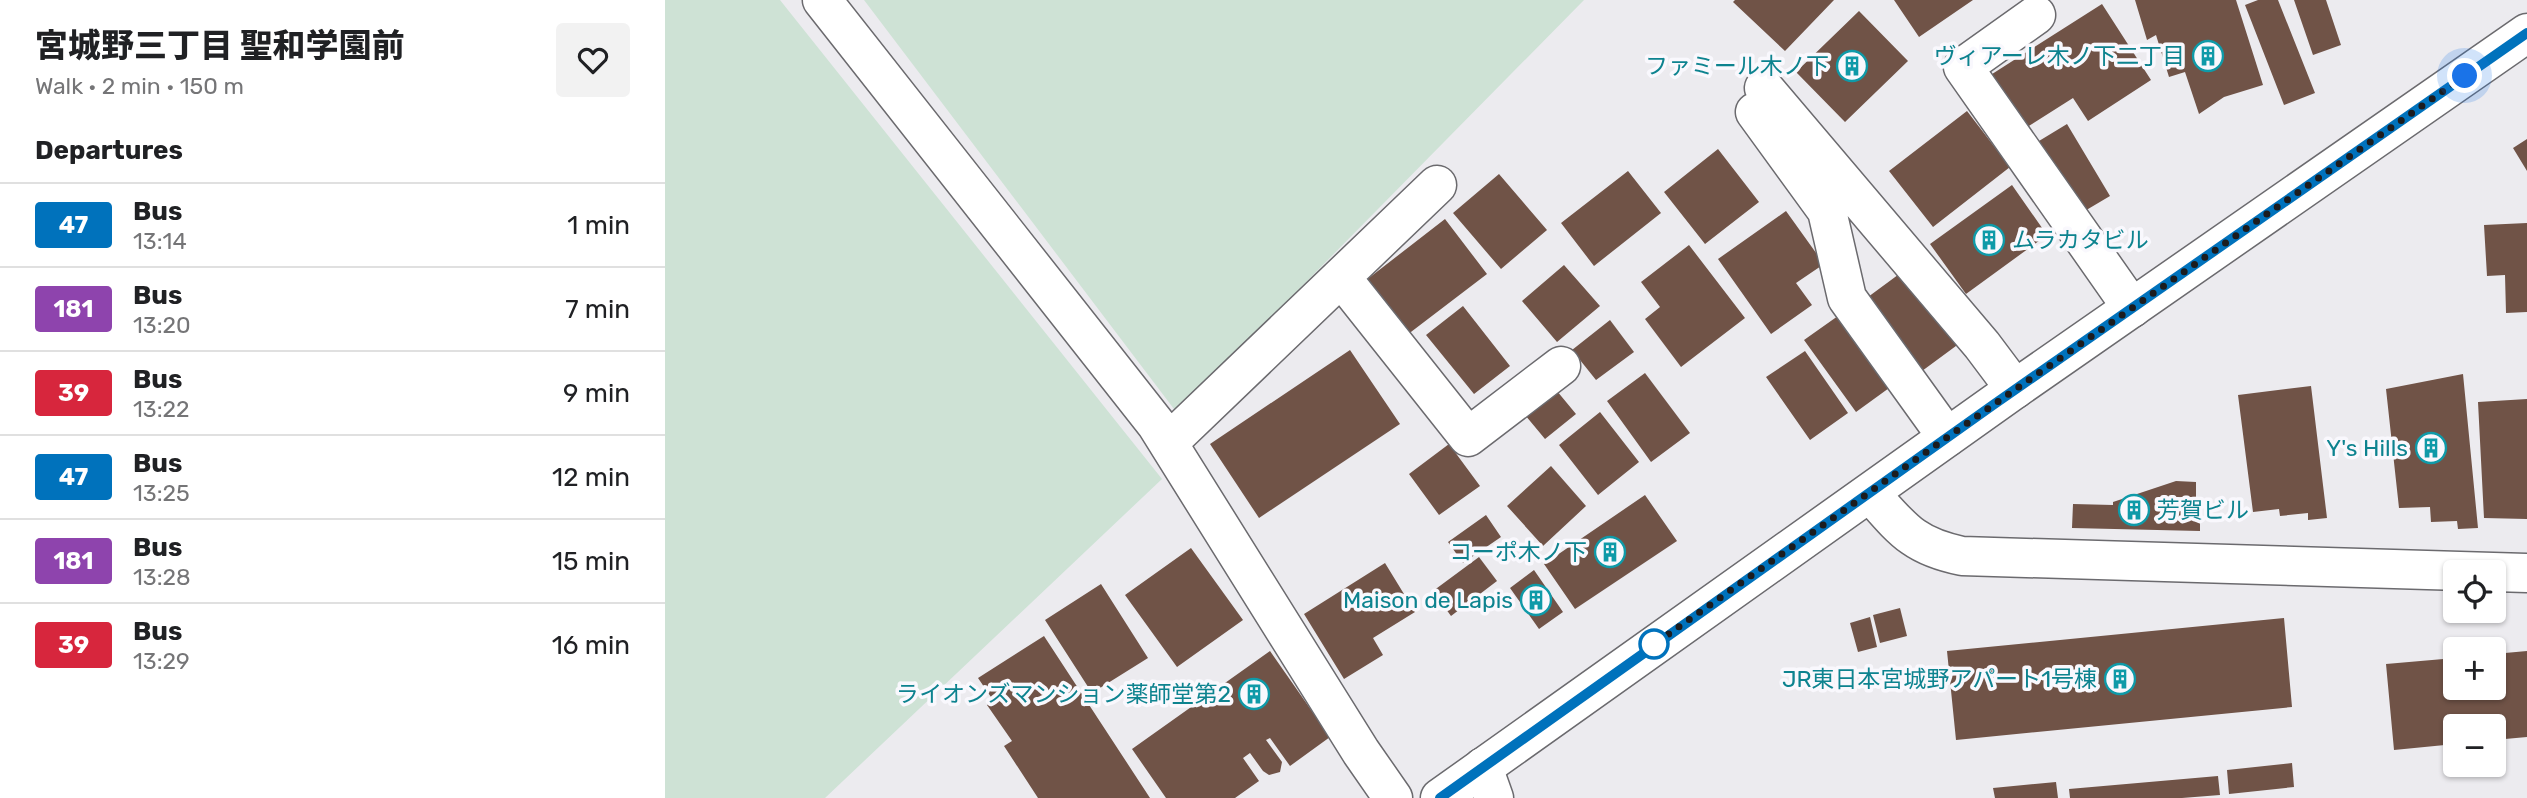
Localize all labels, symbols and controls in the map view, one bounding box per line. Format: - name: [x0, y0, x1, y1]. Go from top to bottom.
- button: heart: [556, 23, 630, 97]
- text: 宮城野三丁目 聖和学園前: [35, 26, 405, 65]
- building icon: ヴィアーレ木ノ下二丁目: [2191, 39, 2225, 73]
- place label: ヴィアーレ木ノ下二丁目: [1933, 42, 2185, 70]
- building icon: ファミール木ノ下: [1835, 49, 1869, 83]
- place label: ファミール木ノ下: [1645, 52, 1829, 80]
- your location: [2447, 58, 2482, 93]
- text: Walk · 2 min · 150 m: [35, 72, 244, 100]
- text: Departures: [35, 135, 183, 166]
- text: Bus: [133, 196, 182, 227]
- text: 1 min: [567, 210, 630, 241]
- text: 47: [59, 211, 88, 239]
- building icon: ムラカタビル: [1972, 223, 2006, 257]
- place label: ムラカタビル: [2012, 226, 2149, 254]
- text: 13:14: [133, 227, 187, 255]
- text: Bus: [133, 280, 182, 311]
- text: 7 min: [565, 294, 630, 325]
- text: 181: [53, 295, 94, 323]
- text: 13:20: [133, 311, 191, 339]
- text: Bus: [133, 364, 182, 395]
- text: 9 min: [563, 378, 630, 409]
- text: 39: [58, 379, 89, 407]
- text: 13:22: [133, 395, 190, 423]
- building icon: Y's Hills: [2414, 431, 2448, 465]
- place label: Y's Hills: [2326, 434, 2408, 462]
- text: Bus: [133, 448, 182, 479]
- text: 12 min: [552, 462, 630, 493]
- text: 47: [59, 463, 88, 491]
- text: 13:25: [133, 479, 190, 507]
- building icon: 芳賀ビル: [2117, 493, 2151, 527]
- place label: 芳賀ビル: [2157, 496, 2249, 524]
- text: Bus: [133, 532, 182, 563]
- building icon: コーポ木ノ下: [1593, 535, 1627, 569]
- place label: コーポ木ノ下: [1449, 538, 1587, 566]
- text: 15 min: [552, 546, 630, 577]
- text: 181: [53, 547, 94, 575]
- map controls: [2443, 560, 2506, 777]
- button: locate: [2443, 560, 2506, 623]
- text: 13:28: [133, 563, 191, 591]
- building icon: Maison de Lapis: [1519, 583, 1553, 617]
- place label: Maison de Lapis: [1343, 586, 1513, 614]
- text: Bus: [133, 616, 182, 647]
- unlabelled marker: [1639, 629, 1669, 659]
- text: 16 min: [552, 630, 630, 661]
- text: 39: [58, 631, 89, 659]
- button: +: [2443, 637, 2506, 700]
- text: 13:29: [133, 647, 190, 675]
- building icon: JR東日本宮城野アパート1号棟: [2103, 662, 2137, 696]
- place label: JR東日本宮城野アパート1号棟: [1782, 665, 2097, 693]
- building icon: ライオンズマンション薬師堂第2: [1237, 677, 1271, 711]
- place label: ライオンズマンション薬師堂第2: [896, 680, 1231, 708]
- button: −: [2443, 714, 2506, 777]

